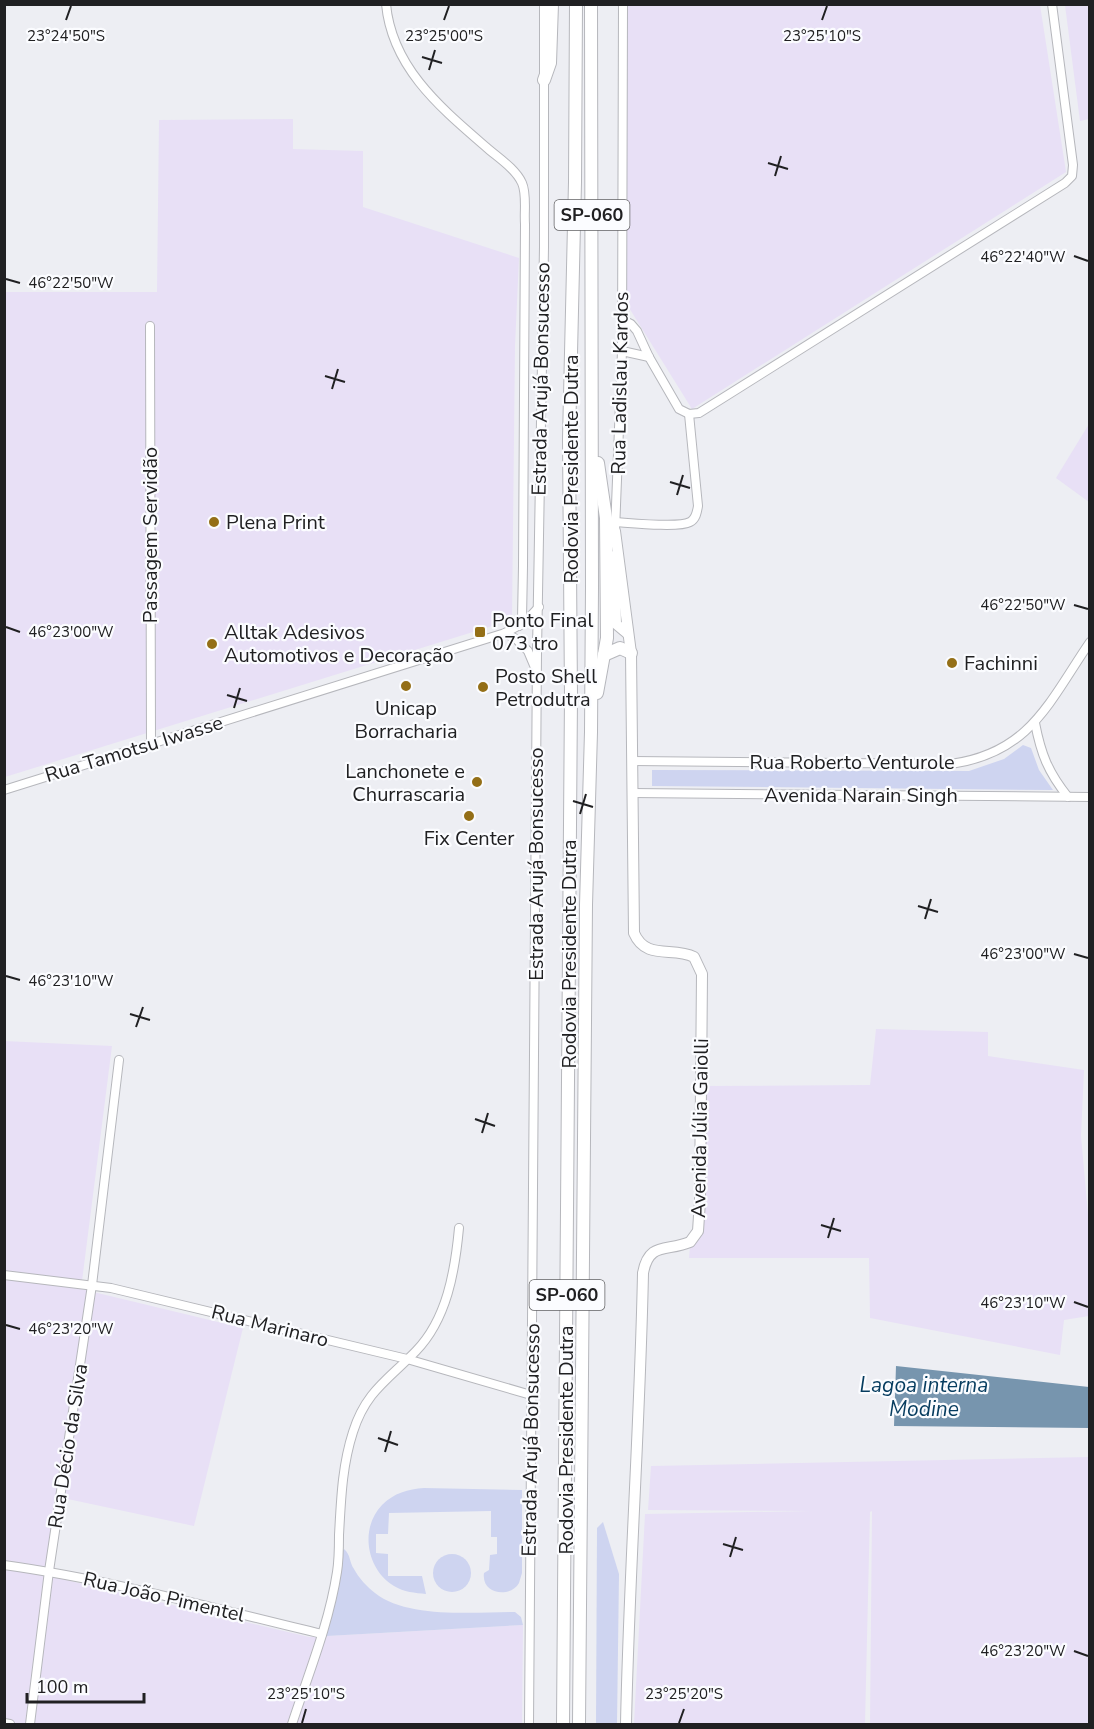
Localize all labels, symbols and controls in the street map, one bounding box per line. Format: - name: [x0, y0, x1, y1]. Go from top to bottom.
- text: 23°24'50"S: [27, 26, 105, 46]
- text: 23°25'00"S: [405, 26, 483, 46]
- text: 23°25'10"S: [783, 26, 861, 46]
- road number: SP-060: [554, 200, 630, 230]
- text: 46°22'40"W: [980, 247, 1066, 267]
- street label: Estrada Arujá Bonsucesso: [525, 262, 557, 496]
- text: 46°22'50"W: [28, 273, 114, 293]
- street label: Rua Ladislau Kardos: [605, 291, 635, 475]
- street label: Rodovia Presidente Dutra: [558, 354, 585, 584]
- street label: Passagem Servidão: [137, 447, 164, 623]
- place label: Plena Print: [226, 509, 326, 536]
- marker: Plena Print: [207, 515, 221, 529]
- text: 46°22'50"W: [980, 595, 1066, 615]
- place label: Ponto Final 073 tro: [492, 607, 593, 657]
- place label: Alltak Adesivos Automotivos e Decoração: [224, 619, 454, 669]
- text: 46°23'00"W: [28, 622, 114, 642]
- marker: Ponto Final 073 tro: [473, 625, 487, 639]
- marker: Alltak Adesivos Automotivos e Decoração: [205, 637, 219, 651]
- place label: Fachinni: [964, 650, 1038, 677]
- marker: Fachinni: [945, 656, 959, 670]
- place label: Posto Shell Petrodutra: [495, 663, 597, 713]
- marker: Unicap Borracharia: [399, 679, 413, 693]
- marker: Posto Shell Petrodutra: [476, 680, 490, 694]
- place label: Unicap Borracharia: [354, 695, 458, 745]
- street label: Rua Tamotsu Iwasse: [42, 709, 226, 789]
- street label: Estrada Arujá Bonsucesso: [523, 747, 550, 981]
- street label: Rua Roberto Venturole: [749, 749, 955, 776]
- place label: Lanchonete e Churrascaria: [345, 758, 465, 808]
- marker: Lanchonete e Churrascaria: [470, 775, 484, 789]
- street label: Avenida Narain Singh: [764, 782, 958, 809]
- marker: Fix Center: [462, 809, 476, 823]
- place label: Fix Center: [424, 825, 514, 852]
- street label: Rodovia Presidente Dutra: [556, 839, 583, 1069]
- text: 46°23'00"W: [980, 944, 1066, 964]
- text: 46°23'10"W: [28, 971, 114, 991]
- street label: Avenida Júlia Gaiolli: [685, 1038, 715, 1218]
- road number: SP-060: [530, 1280, 604, 1310]
- text: 46°23'10"W: [980, 1293, 1066, 1313]
- street label: Rua Marinaro: [209, 1298, 331, 1354]
- text: 46°23'20"W: [28, 1319, 114, 1339]
- street label: Estrada Arujá Bonsucesso: [515, 1323, 547, 1557]
- street label: Rodovia Presidente Dutra: [553, 1325, 580, 1555]
- street label: Rua Décio da Silva: [42, 1362, 94, 1530]
- water label: Lagoa interna Modine: [860, 1371, 988, 1423]
- street label: Rua João Pimentel: [81, 1565, 247, 1629]
- text: 46°23'20"W: [980, 1641, 1066, 1661]
- scale bar: [27, 1666, 144, 1704]
- text: 100 m: [36, 1675, 88, 1699]
- text: 23°25'10"S: [267, 1684, 345, 1704]
- text: 23°25'20"S: [645, 1684, 723, 1704]

